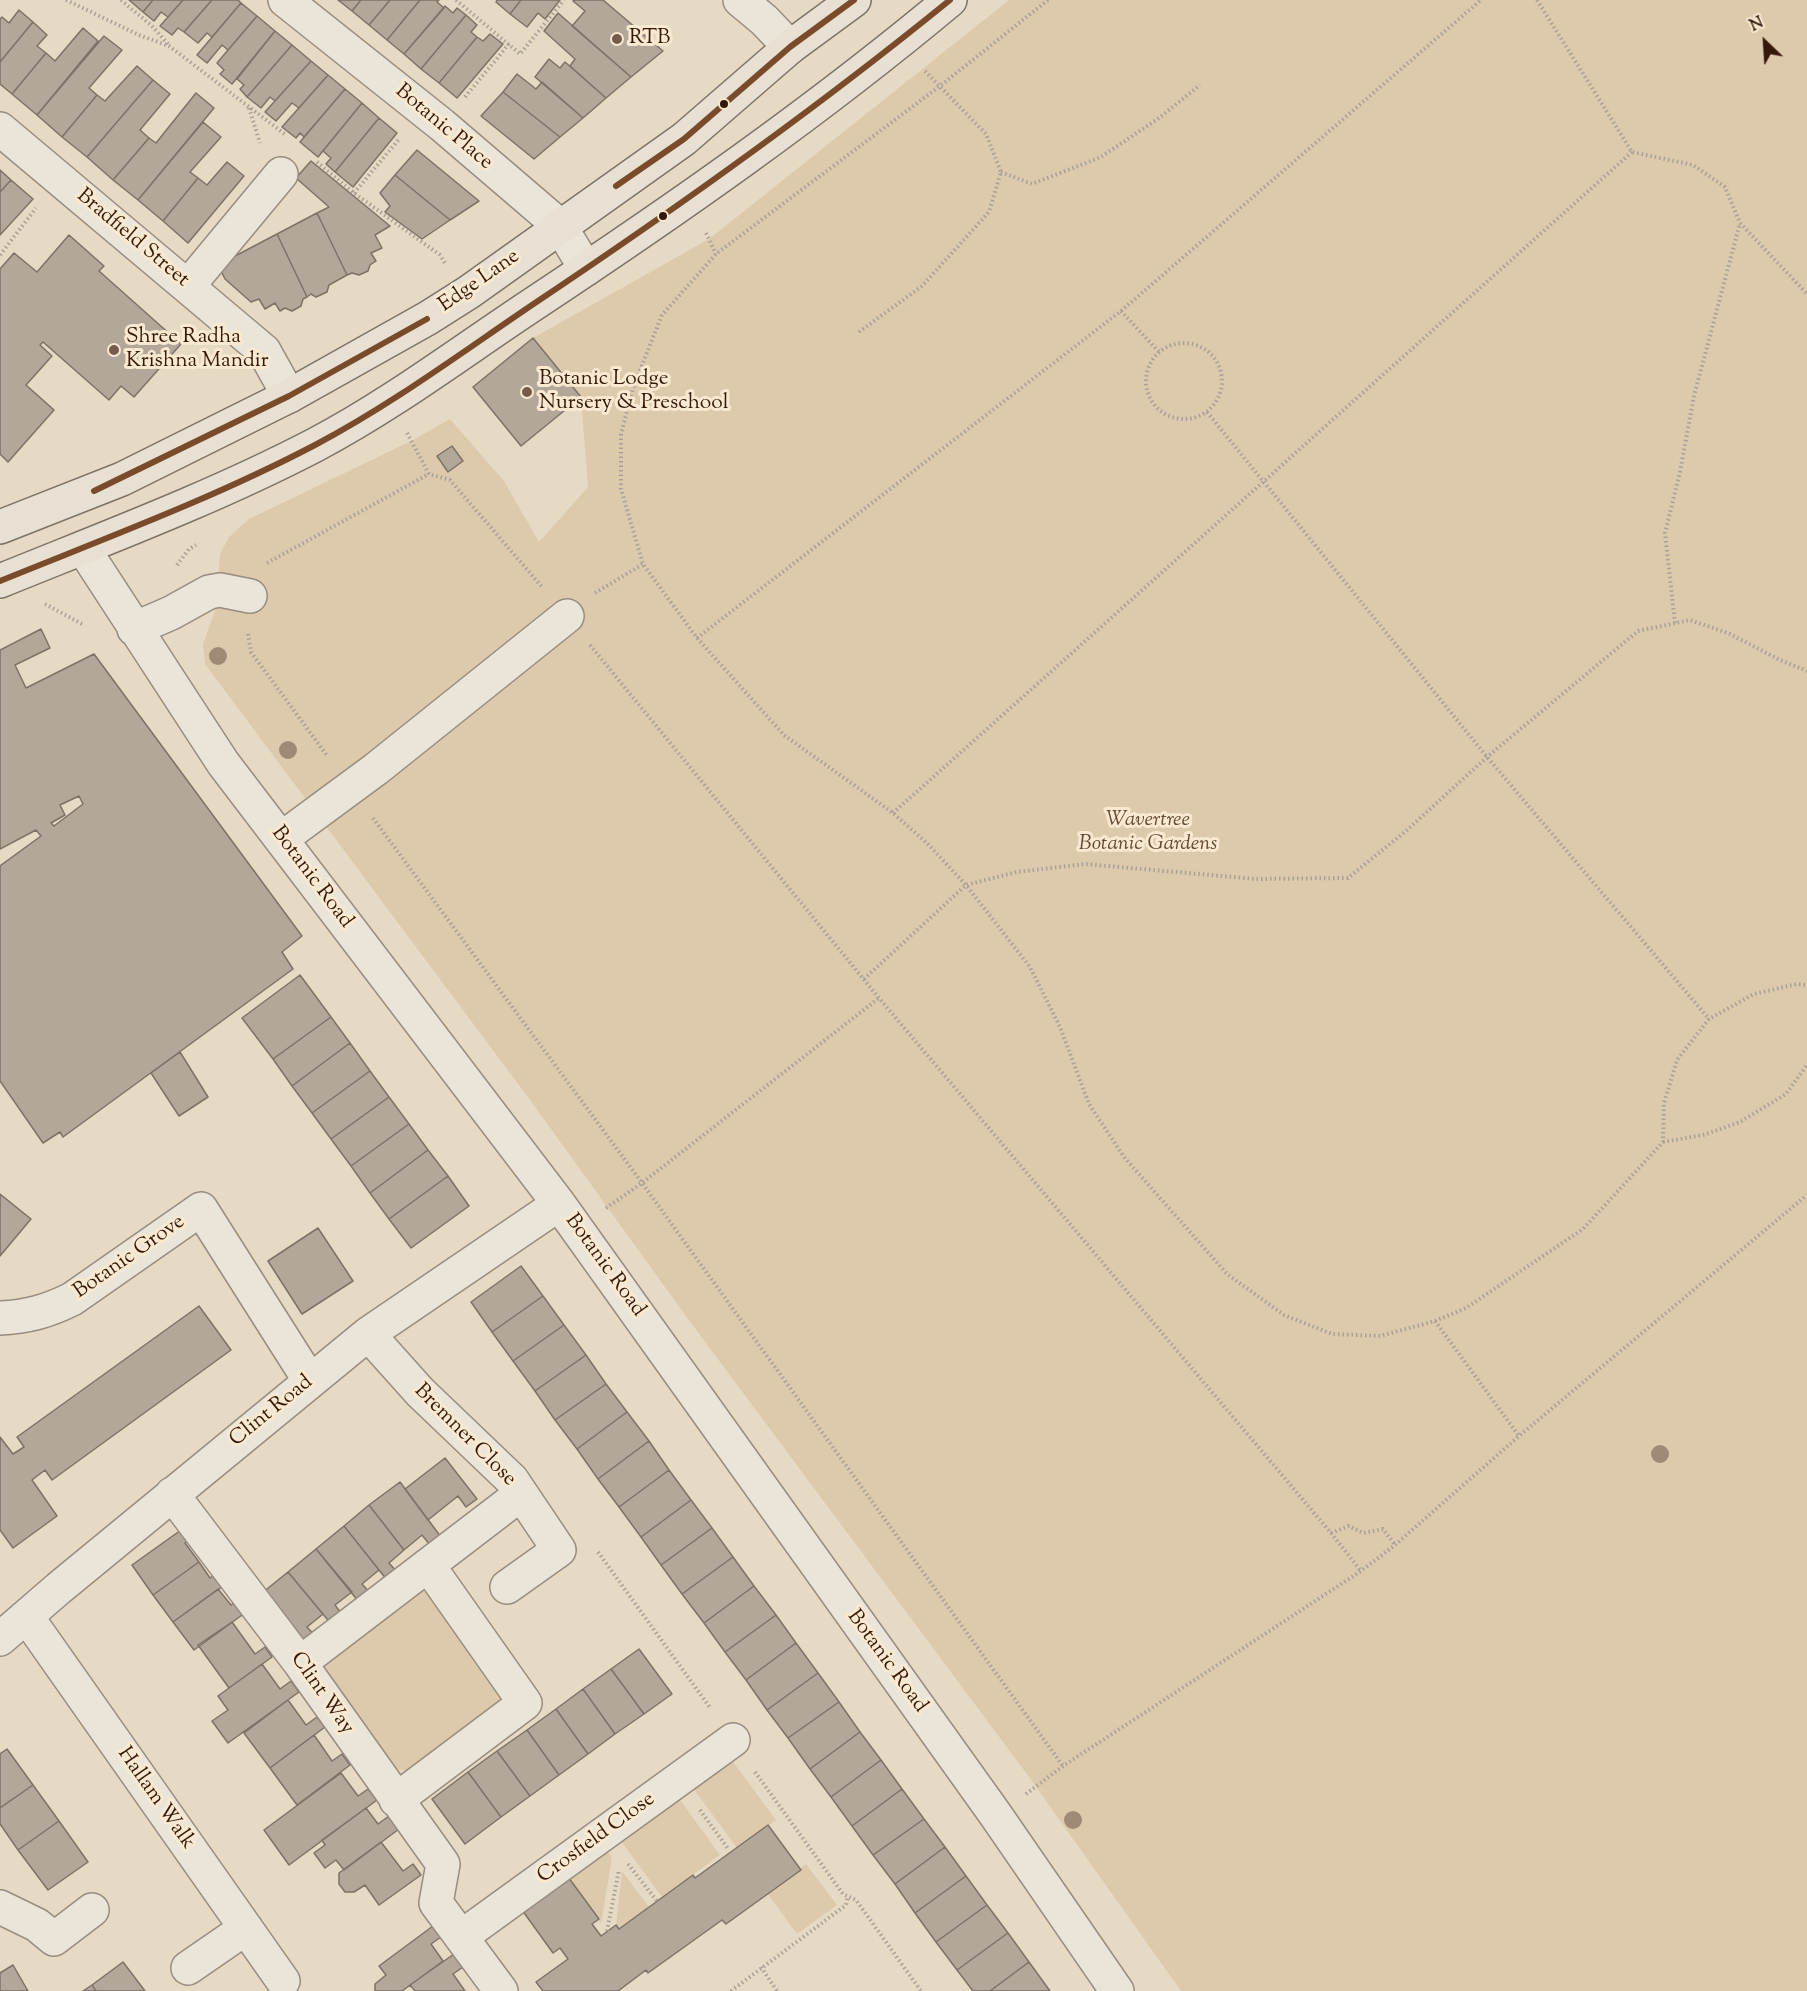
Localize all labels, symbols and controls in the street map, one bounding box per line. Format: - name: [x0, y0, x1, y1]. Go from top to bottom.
- north arrow: [1735, 12, 1795, 72]
- text: N: [1747, 12, 1768, 38]
- place label: RTB: [629, 26, 670, 52]
- marker: RTB: [610, 32, 624, 46]
- street label: Botanic Place: [389, 80, 497, 176]
- unlabelled marker: [718, 98, 730, 110]
- street label: Bradfield Street: [70, 184, 194, 294]
- unlabelled marker: [657, 210, 669, 222]
- street label: Edge Lane: [435, 245, 525, 319]
- place label: Shree Radha Krishna Mandir: [126, 325, 269, 375]
- marker: Shree Radha Krishna Mandir: [107, 343, 121, 357]
- place label: Botanic Lodge Nursery & Preschool: [539, 367, 729, 417]
- marker: Botanic Lodge Nursery & Preschool: [520, 385, 534, 399]
- park label: Wavertree Botanic Gardens: [1079, 808, 1217, 858]
- street label: Botanic Road: [265, 822, 357, 934]
- street label: Botanic Grove: [70, 1210, 190, 1306]
- street label: Botanic Road: [558, 1210, 650, 1322]
- street label: Clint Road: [225, 1371, 319, 1453]
- street label: Bremner Close: [407, 1379, 521, 1493]
- street label: Botanic Road: [840, 1606, 932, 1718]
- street label: Clint Way: [284, 1648, 358, 1740]
- street label: Hallam Walk: [111, 1743, 199, 1855]
- street label: Crosfield Close: [533, 1788, 661, 1890]

